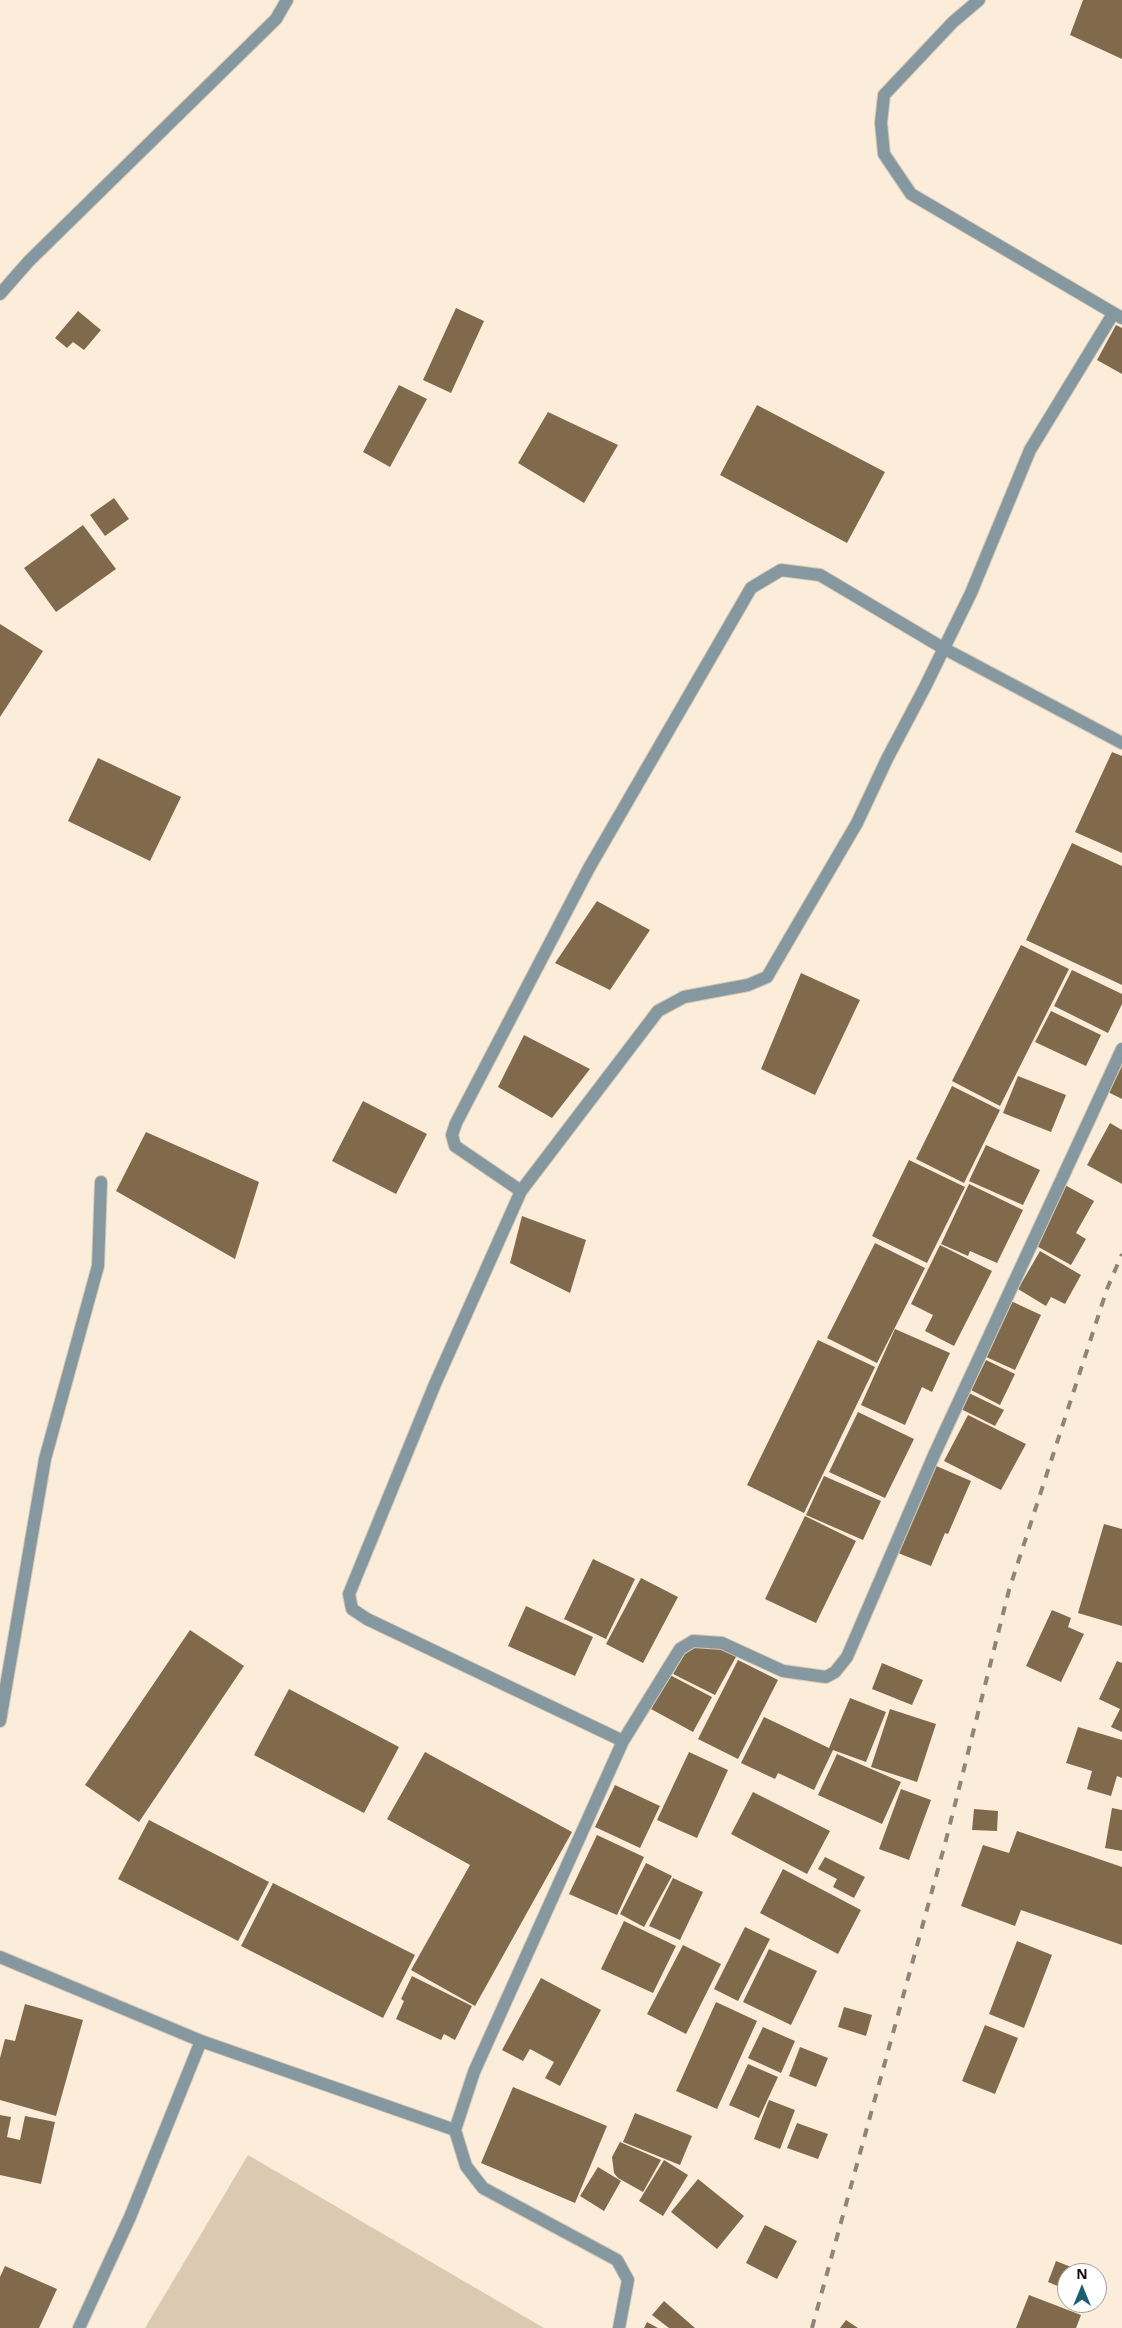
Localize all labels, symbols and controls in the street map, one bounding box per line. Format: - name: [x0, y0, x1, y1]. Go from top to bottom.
- north arrow: [1057, 2263, 1107, 2313]
- text: N: [1076, 2264, 1088, 2283]

